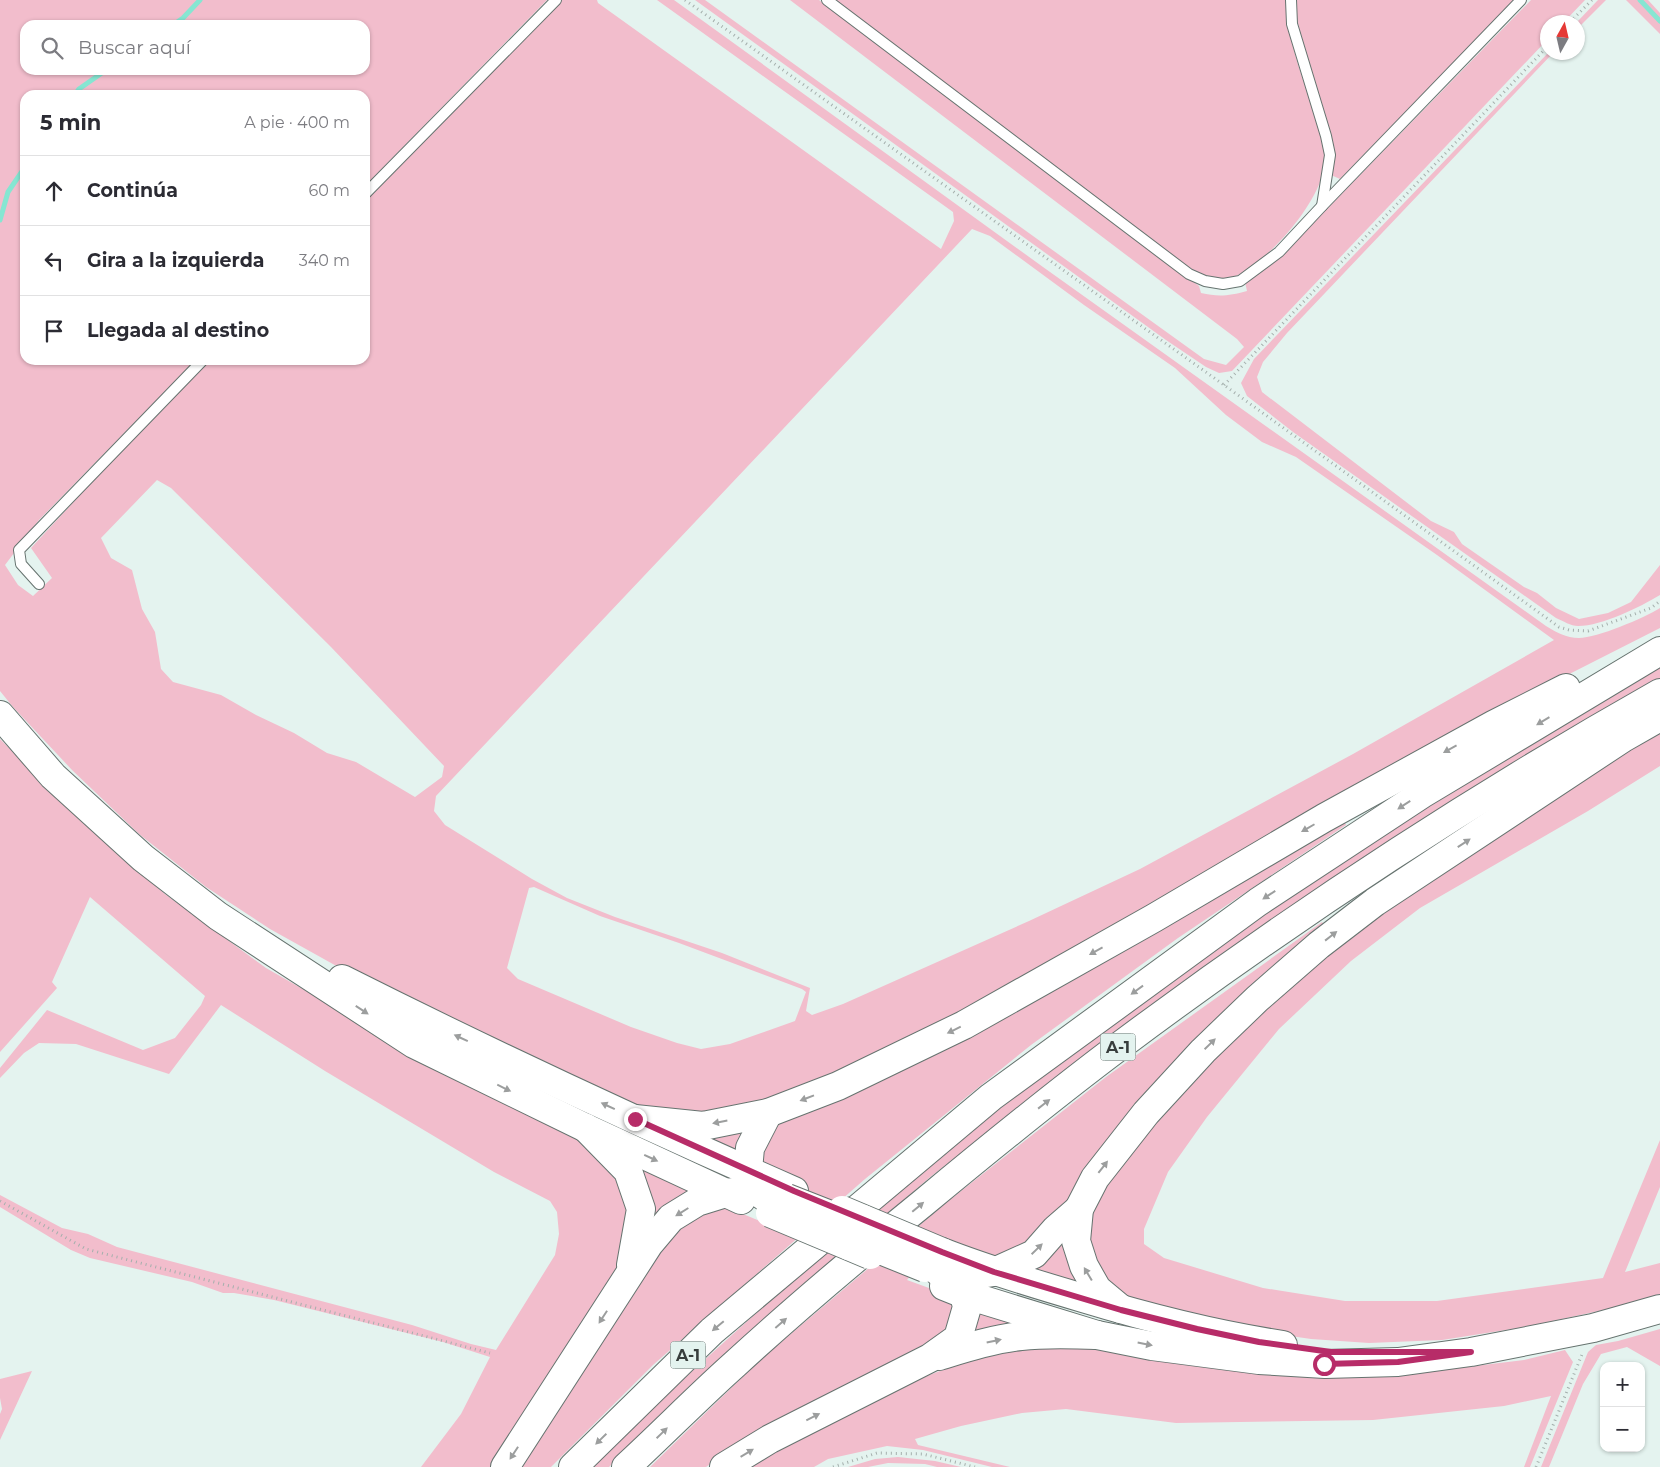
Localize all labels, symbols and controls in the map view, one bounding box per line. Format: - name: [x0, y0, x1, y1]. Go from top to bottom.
- north arrow: [1540, 15, 1585, 60]
- search box: [20, 20, 370, 75]
- icon: search: [38, 34, 66, 62]
- text: Buscar aquí: [78, 36, 191, 59]
- text: 5 min: [40, 110, 101, 135]
- text: A pie · 400 m: [244, 113, 350, 132]
- icon: ahead: [40, 177, 68, 205]
- text: Continúa: [87, 179, 178, 202]
- text: 60 m: [308, 181, 350, 200]
- icon: left: [40, 247, 68, 275]
- text: Gira a la izquierda: [87, 249, 265, 272]
- text: 340 m: [299, 251, 350, 270]
- icon: arrive: [40, 317, 68, 345]
- text: Llegada al destino: [87, 319, 269, 342]
- one-way arrow: [1537, 716, 1550, 725]
- one-way arrow: [1443, 744, 1457, 753]
- one-way arrow: [1397, 800, 1411, 810]
- one-way arrow: [1302, 823, 1315, 832]
- one-way arrow: [1458, 838, 1471, 848]
- one-way arrow: [1262, 890, 1275, 900]
- one-way arrow: [1324, 930, 1337, 941]
- one-way arrow: [1090, 946, 1103, 955]
- one-way arrow: [1130, 985, 1144, 995]
- one-way arrow: [355, 1005, 369, 1015]
- one-way arrow: [947, 1026, 961, 1034]
- one-way arrow: [454, 1033, 468, 1041]
- road number: A-1: [1100, 1034, 1136, 1060]
- one-way arrow: [1204, 1038, 1216, 1050]
- one-way arrow: [497, 1084, 511, 1092]
- one-way arrow: [799, 1094, 814, 1102]
- one-way arrow: [1037, 1099, 1051, 1109]
- one-way arrow: [601, 1102, 615, 1110]
- route end: [624, 1108, 647, 1131]
- one-way arrow: [712, 1119, 728, 1127]
- one-way arrow: [644, 1154, 658, 1162]
- one-way arrow: [1098, 1161, 1109, 1174]
- one-way arrow: [911, 1201, 924, 1212]
- one-way arrow: [675, 1207, 688, 1216]
- one-way arrow: [1031, 1243, 1043, 1255]
- one-way arrow: [1084, 1267, 1093, 1280]
- one-way arrow: [598, 1310, 608, 1323]
- one-way arrow: [775, 1318, 788, 1329]
- one-way arrow: [712, 1320, 724, 1331]
- one-way arrow: [986, 1337, 1002, 1345]
- one-way arrow: [1138, 1340, 1153, 1348]
- road number: A-1: [670, 1342, 706, 1368]
- route start: [1313, 1353, 1336, 1376]
- map controls: [1600, 1362, 1645, 1452]
- button: +: [1600, 1362, 1645, 1407]
- button: −: [1600, 1407, 1645, 1452]
- one-way arrow: [806, 1413, 820, 1421]
- one-way arrow: [655, 1427, 667, 1439]
- one-way arrow: [596, 1433, 608, 1445]
- one-way arrow: [510, 1446, 519, 1460]
- one-way arrow: [740, 1449, 753, 1458]

